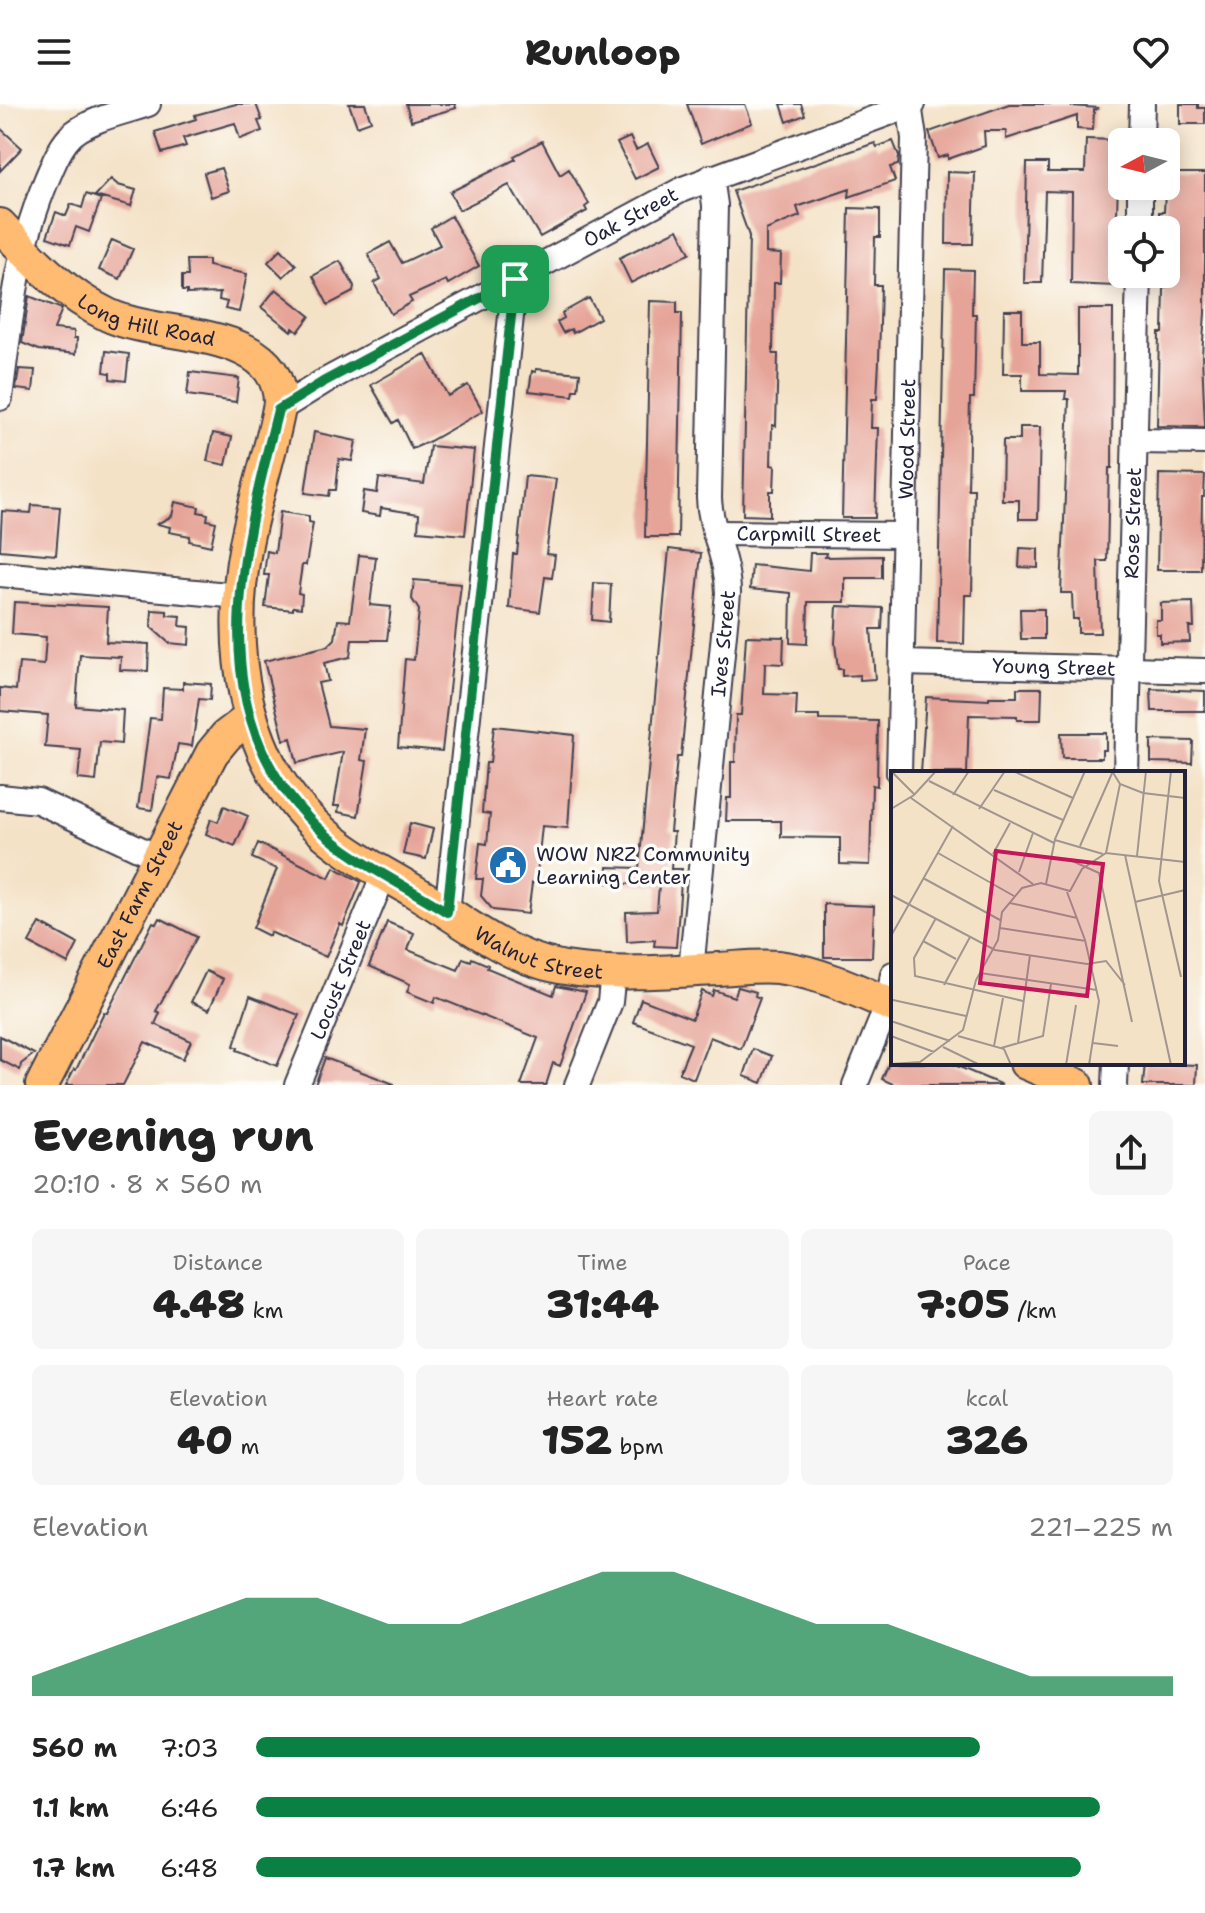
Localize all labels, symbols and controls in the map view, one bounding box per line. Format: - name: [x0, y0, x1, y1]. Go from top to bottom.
- text: Runloop: [525, 28, 680, 77]
- icon: menu: [32, 30, 76, 74]
- icon: heart: [1129, 30, 1173, 74]
- north arrow: [1108, 128, 1180, 200]
- map controls: [1108, 128, 1180, 288]
- street label: Oak Street: [579, 181, 683, 253]
- button: locate: [1108, 216, 1180, 288]
- pin: [481, 245, 549, 313]
- icon: arrive: [493, 257, 537, 301]
- street label: Long Hill Road: [72, 288, 218, 352]
- street label: Wood Street: [892, 378, 921, 500]
- street label: Rose Street: [1118, 467, 1147, 579]
- street label: Carpmill Street: [736, 520, 882, 548]
- street label: Ives Street: [705, 589, 741, 698]
- street label: Young Street: [992, 652, 1116, 682]
- inset map: [891, 771, 1185, 1065]
- street label: East Farm Street: [91, 816, 188, 973]
- place label: WOW NRZ Community Learning Center: [536, 841, 750, 890]
- public building icon: WOW NRZ Community Learning Center: [487, 844, 529, 886]
- street label: Locust Street: [304, 916, 377, 1043]
- street label: Walnut Street: [470, 920, 604, 985]
- text: Evening run: [32, 1106, 314, 1165]
- button: share: [1089, 1111, 1173, 1195]
- text: 20:10 · 8 × 560 m: [32, 1166, 262, 1201]
- text: Distance: [173, 1248, 263, 1277]
- text: Time: [577, 1248, 628, 1277]
- text: Pace: [963, 1248, 1011, 1277]
- text: 4.48: [153, 1277, 245, 1331]
- text: 31:44: [546, 1277, 659, 1331]
- text: 7:05: [917, 1277, 1010, 1331]
- text: km: [245, 1296, 284, 1325]
- text: /km: [1010, 1296, 1057, 1325]
- text: Elevation: [169, 1384, 267, 1413]
- text: Heart rate: [546, 1384, 659, 1413]
- text: kcal: [965, 1384, 1008, 1413]
- text: 40: [177, 1413, 233, 1467]
- text: 152: [541, 1413, 612, 1467]
- text: 326: [945, 1413, 1028, 1467]
- text: m: [233, 1432, 259, 1461]
- text: bpm: [612, 1432, 664, 1461]
- text: Elevation: [32, 1509, 148, 1544]
- text: 221–225 m: [1028, 1509, 1173, 1544]
- text: 560 m: [32, 1730, 117, 1765]
- text: 7:03: [160, 1730, 219, 1765]
- text: 1.1 km: [32, 1790, 109, 1825]
- text: 6:46: [160, 1790, 219, 1825]
- text: 1.7 km: [32, 1850, 115, 1885]
- text: 6:48: [160, 1850, 219, 1885]

